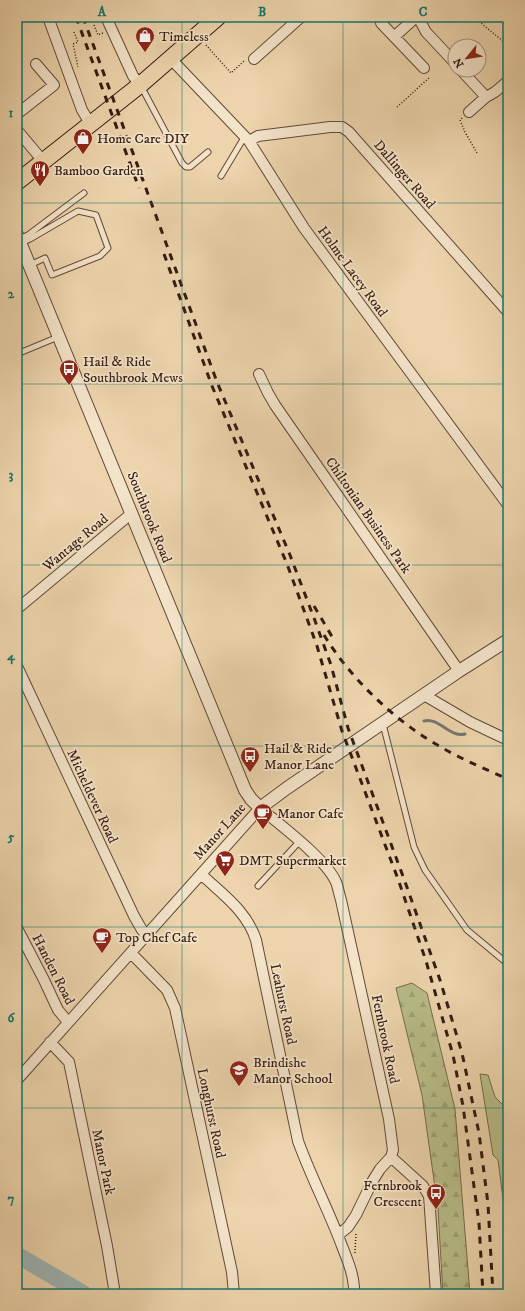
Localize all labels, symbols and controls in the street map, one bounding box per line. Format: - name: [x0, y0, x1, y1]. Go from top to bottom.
- text: A: [97, 4, 107, 20]
- text: B: [258, 4, 266, 20]
- text: C: [419, 4, 428, 20]
- shop icon: Timeless: [134, 25, 156, 53]
- place label: Timeless: [159, 28, 209, 46]
- north arrow: [447, 38, 487, 78]
- text: N: [451, 55, 468, 70]
- text: 1: [9, 105, 14, 121]
- shop icon: Home Care DIY: [72, 127, 94, 155]
- place label: Home Care DIY: [97, 130, 189, 148]
- street label: Dallinger Road: [369, 136, 439, 213]
- restaurant icon: Bamboo Garden: [29, 159, 51, 187]
- place label: Bamboo Garden: [54, 162, 144, 180]
- street label: Holme Lacey Road: [313, 222, 391, 321]
- text: 2: [8, 286, 15, 302]
- place label: Hail & Ride Southbrook Mews: [83, 353, 183, 387]
- bus stop icon: Hail & Ride Southbrook Mews: [58, 358, 80, 386]
- street label: Chiltonian Business Park: [321, 454, 415, 577]
- text: 3: [9, 467, 14, 483]
- street label: Southbrook Road: [123, 469, 176, 566]
- street label: Wantage Road: [38, 510, 112, 576]
- text: 4: [6, 648, 15, 665]
- place label: Hail & Ride Manor Lane: [264, 740, 334, 774]
- bus stop icon: Hail & Ride Manor Lane: [239, 745, 261, 773]
- street label: Micheldever Road: [62, 747, 122, 846]
- street label: Manor Lane: [190, 799, 250, 864]
- cafe icon: Manor Cafe: [252, 802, 274, 830]
- place label: Manor Cafe: [277, 805, 344, 823]
- text: 5: [7, 829, 15, 845]
- supermarket icon: DMT Supermarket: [214, 849, 236, 877]
- place label: DMT Supermarket: [239, 852, 347, 870]
- cafe icon: Top Chef Cafe: [91, 926, 113, 954]
- place label: Top Chef Cafe: [116, 929, 197, 947]
- street label: Handen Road: [28, 931, 79, 1008]
- street label: Leahurst Road: [266, 962, 300, 1046]
- street label: Fernbrook Road: [367, 993, 403, 1085]
- text: 6: [8, 1010, 16, 1026]
- place label: Brindishe Manor School: [253, 1054, 333, 1088]
- school or university icon: Brindishe Manor School: [228, 1059, 250, 1087]
- street label: Longhurst Road: [193, 1067, 229, 1160]
- street label: Manor Park: [87, 1127, 119, 1197]
- place label: Fernbrook Crescent: [363, 1177, 423, 1211]
- bus stop icon: Fernbrook Crescent: [425, 1182, 447, 1210]
- text: 7: [8, 1191, 15, 1207]

